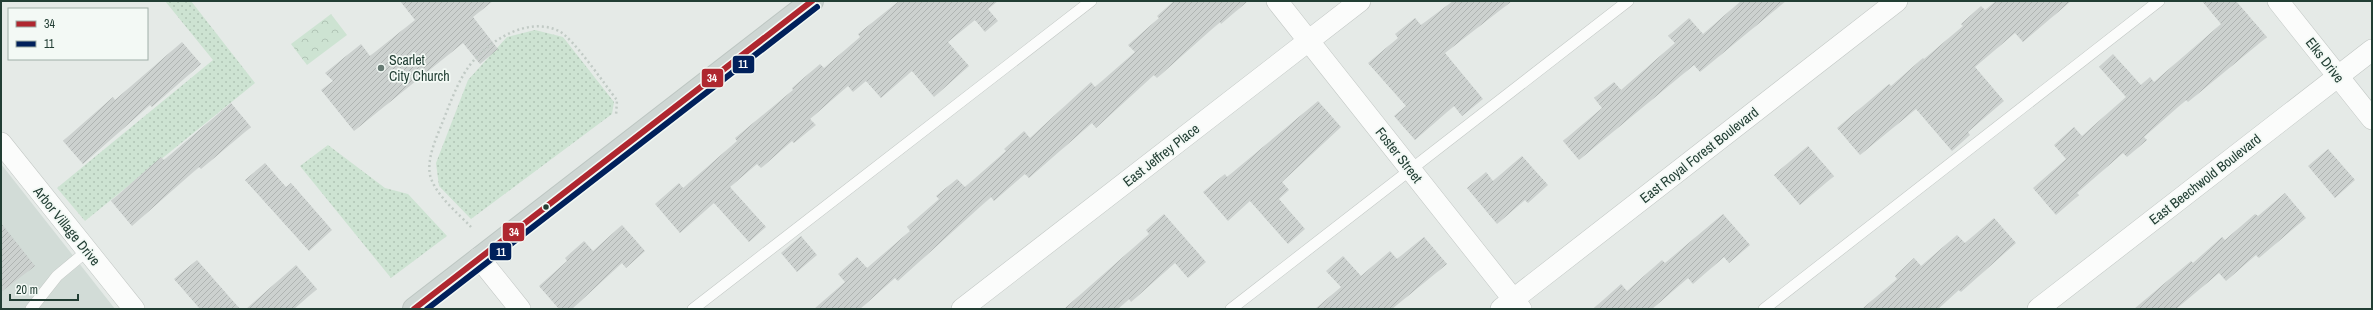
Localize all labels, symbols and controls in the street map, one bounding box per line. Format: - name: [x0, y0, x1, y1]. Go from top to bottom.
- legend: [8, 8, 148, 60]
- text: 34: [44, 16, 55, 32]
- street label: Elks Drive: [2302, 34, 2348, 86]
- text: 11: [44, 36, 55, 52]
- place label: Scarlet City Church: [389, 51, 450, 85]
- line badge: 11: [732, 55, 755, 74]
- text: 11: [738, 57, 748, 71]
- marker: Scarlet City Church: [376, 63, 386, 73]
- line badge: 34: [701, 68, 724, 88]
- text: 34: [707, 71, 717, 85]
- street label: East Royal Forest Boulevard: [1636, 103, 1762, 207]
- street label: East Jeffrey Place: [1119, 119, 1203, 191]
- street label: Foster Street: [1372, 124, 1426, 186]
- street label: East Beechwold Boulevard: [2145, 130, 2265, 228]
- street label: Arbor Village Drive: [29, 182, 104, 269]
- unlabelled marker: [541, 202, 551, 212]
- line badge: 34: [502, 222, 525, 242]
- text: 34: [509, 225, 519, 239]
- line badge: 11: [489, 242, 512, 261]
- text: 11: [496, 245, 506, 259]
- scale bar: [10, 276, 78, 302]
- text: 20 m: [16, 282, 38, 298]

